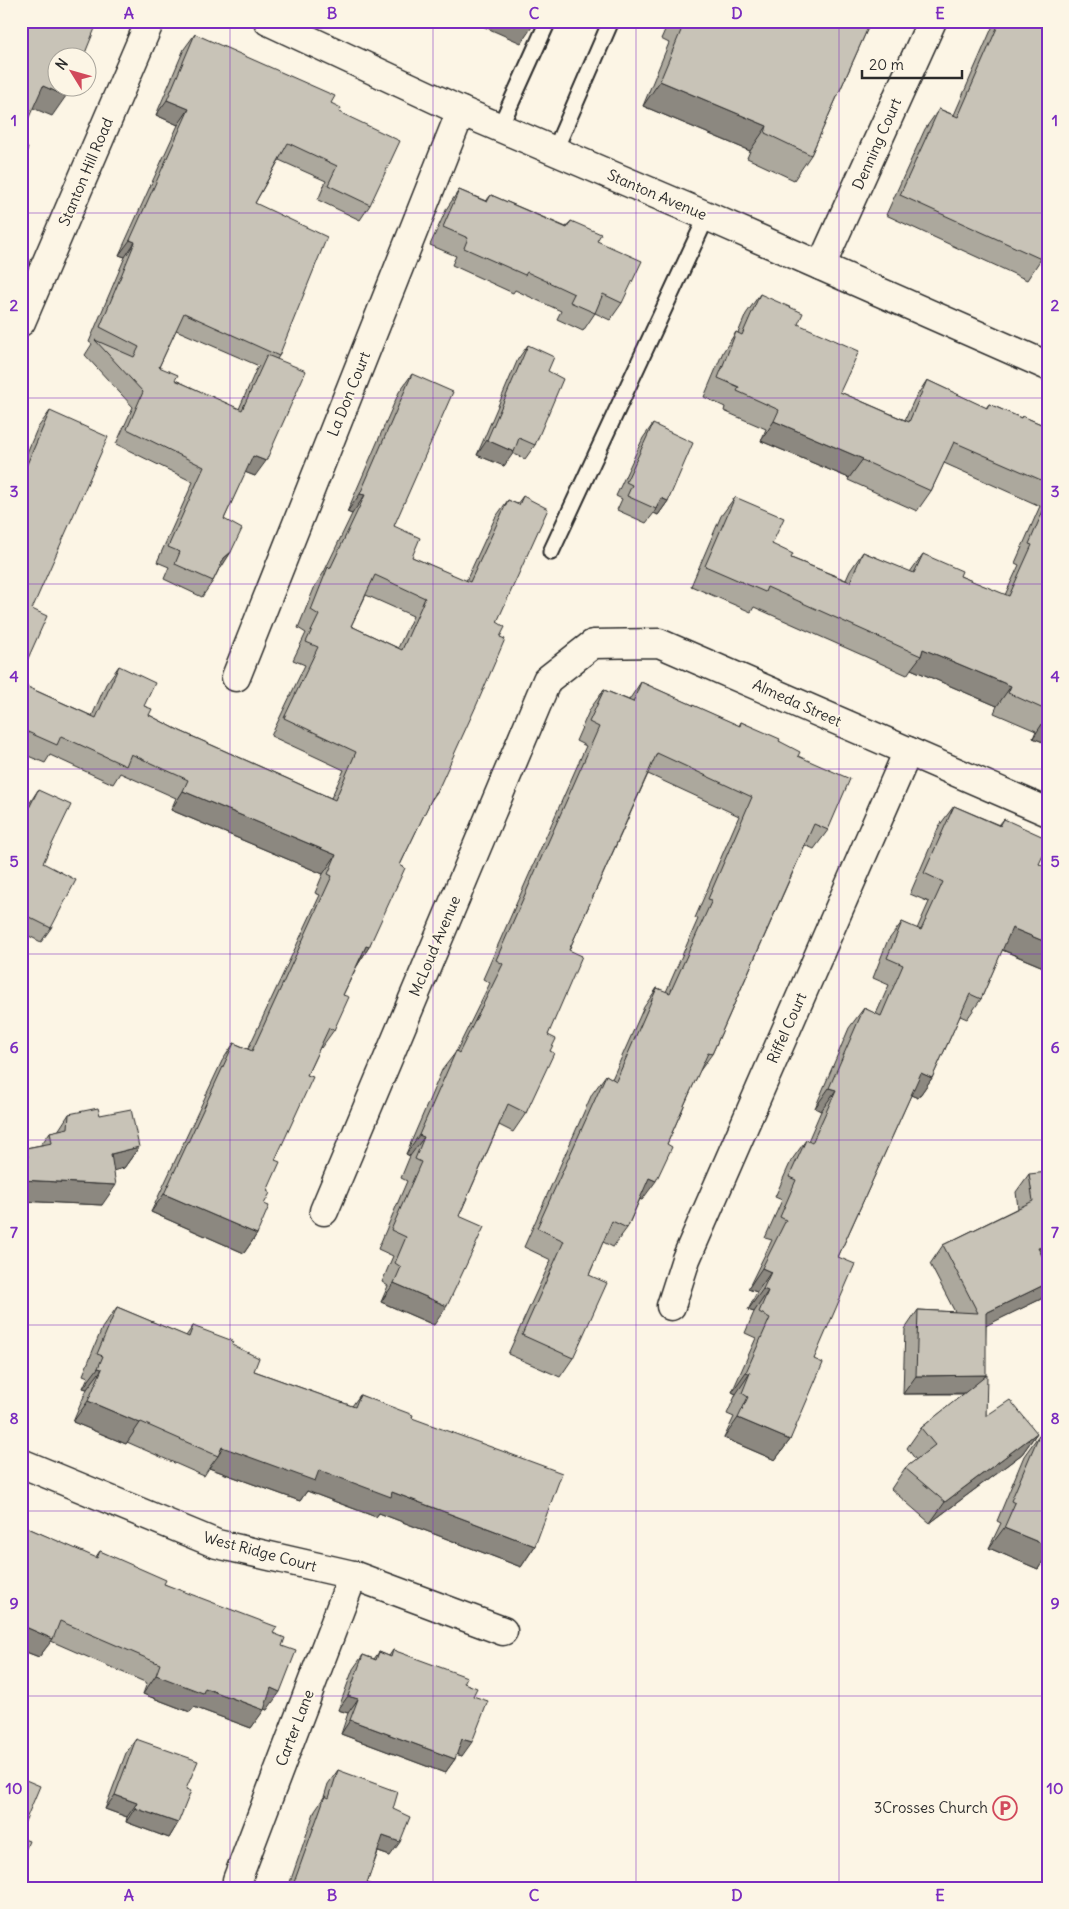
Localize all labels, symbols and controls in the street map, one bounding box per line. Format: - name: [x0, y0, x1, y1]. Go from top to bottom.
- text: A: [124, 3, 134, 23]
- text: B: [327, 3, 338, 23]
- text: C: [529, 3, 540, 23]
- text: D: [731, 3, 743, 23]
- text: E: [935, 3, 945, 23]
- north arrow: [48, 48, 98, 98]
- scale bar: [862, 48, 962, 80]
- text: N: [52, 55, 72, 73]
- text: 20 m: [869, 55, 904, 74]
- street label: Denning Court: [848, 95, 905, 193]
- text: 1: [11, 110, 17, 130]
- text: 1: [1052, 110, 1058, 130]
- street label: Stanton Hill Road: [54, 115, 117, 229]
- street label: Stanton Avenue: [605, 165, 710, 224]
- text: 2: [10, 295, 19, 315]
- text: 2: [1051, 295, 1060, 315]
- street label: La Don Court: [323, 349, 374, 439]
- text: 3: [9, 481, 19, 501]
- text: 3: [1050, 481, 1060, 501]
- text: 4: [9, 666, 19, 686]
- text: 4: [1050, 666, 1060, 686]
- street label: Almeda Street: [750, 674, 845, 731]
- text: 5: [9, 851, 19, 871]
- text: 5: [1050, 851, 1060, 871]
- street label: McLoud Avenue: [405, 893, 464, 999]
- street label: Riffel Court: [763, 989, 811, 1066]
- text: 6: [9, 1037, 19, 1057]
- text: 6: [1050, 1037, 1060, 1057]
- text: 7: [10, 1222, 18, 1242]
- text: 7: [1051, 1222, 1059, 1242]
- text: 8: [9, 1408, 19, 1428]
- text: 8: [1050, 1408, 1060, 1428]
- street label: West Ridge Court: [201, 1527, 319, 1576]
- text: 9: [9, 1593, 19, 1613]
- text: 9: [1050, 1593, 1060, 1613]
- street label: Carter Lane: [271, 1687, 318, 1769]
- text: 10: [6, 1778, 22, 1798]
- text: 10: [1047, 1778, 1063, 1798]
- parking icon: 3Crosses Church: [992, 1795, 1018, 1821]
- place label: 3Crosses Church: [874, 1798, 988, 1817]
- text: A: [124, 1885, 134, 1905]
- text: B: [327, 1885, 338, 1905]
- text: C: [529, 1885, 540, 1905]
- text: D: [731, 1885, 743, 1905]
- text: E: [935, 1885, 945, 1905]

